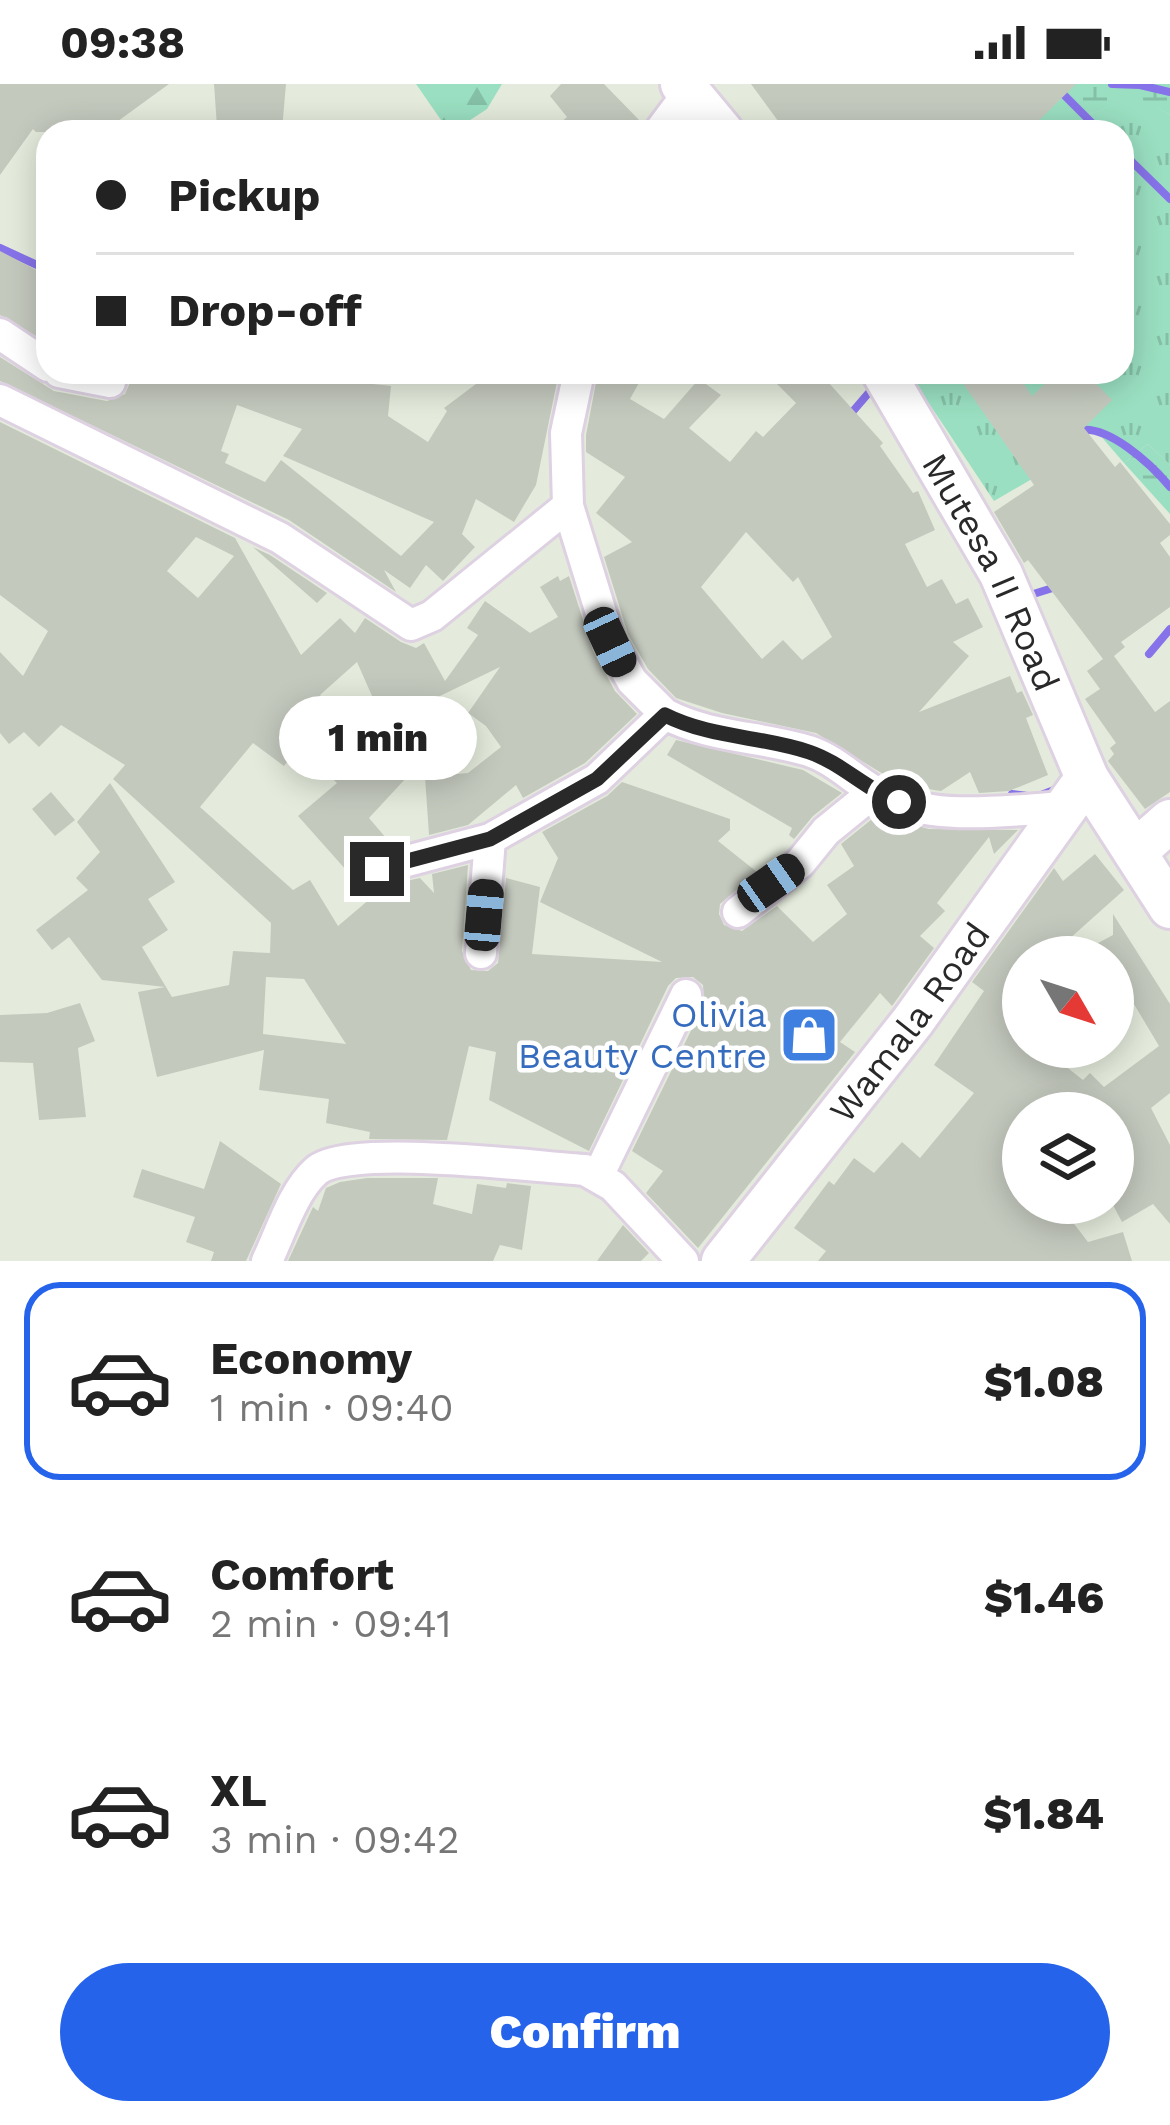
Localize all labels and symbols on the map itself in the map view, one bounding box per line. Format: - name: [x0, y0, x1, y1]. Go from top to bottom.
- street label: Mutesa II Road: [913, 446, 1068, 697]
- car: [578, 602, 642, 682]
- callout: 1 min: [278, 695, 476, 779]
- route start: [872, 775, 926, 829]
- route end: [350, 842, 404, 896]
- car: [731, 848, 811, 918]
- car: [463, 878, 505, 952]
- street label: Wamala Road: [821, 915, 999, 1131]
- north arrow: [1002, 936, 1134, 1068]
- place label: Olivia Beauty Centre: [518, 994, 767, 1077]
- shop icon: Olivia Beauty Centre: [778, 1004, 840, 1066]

